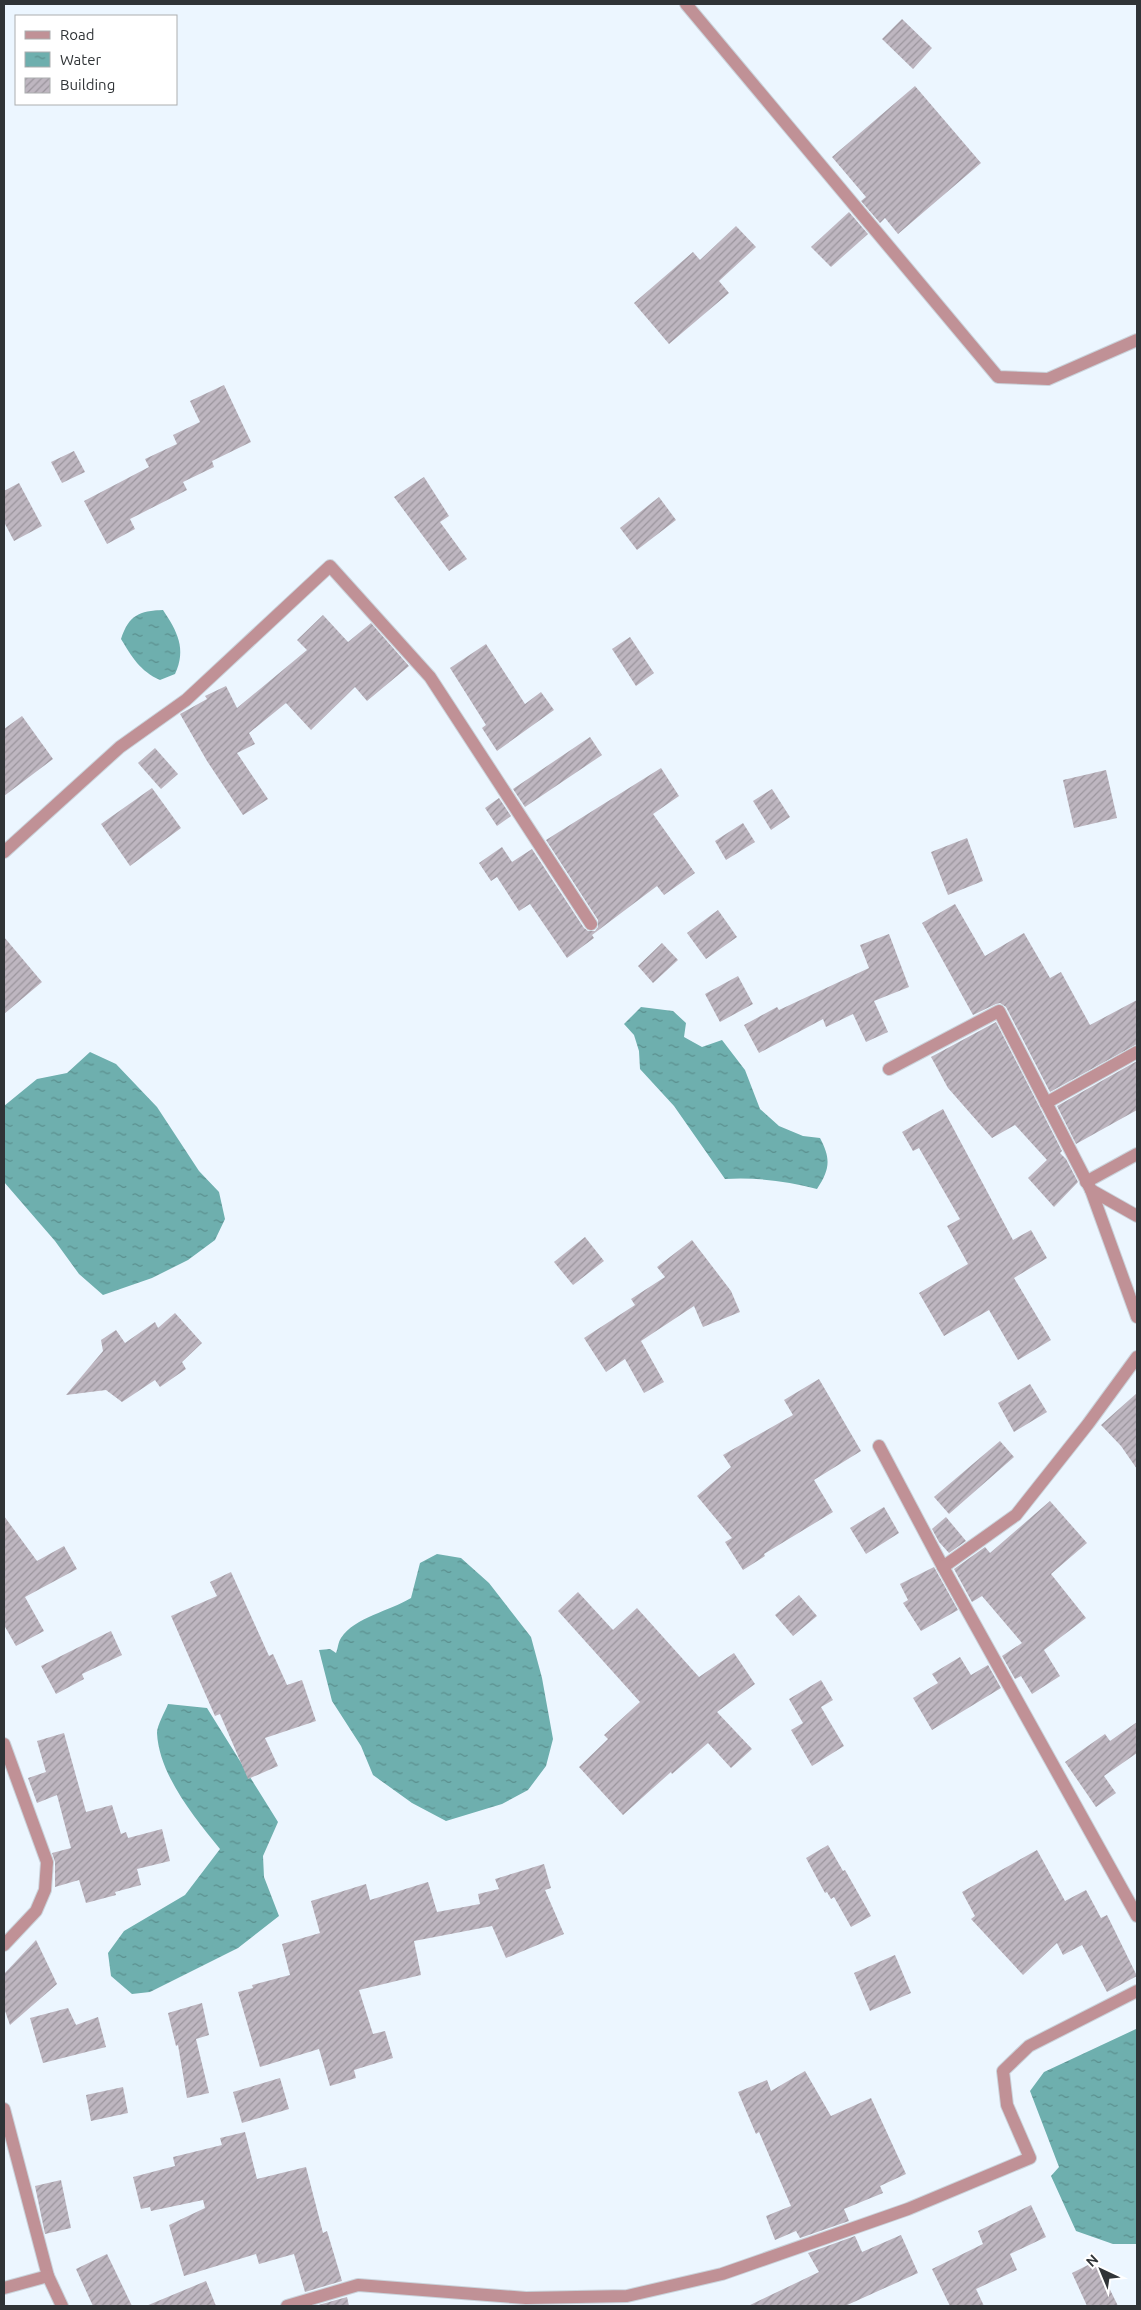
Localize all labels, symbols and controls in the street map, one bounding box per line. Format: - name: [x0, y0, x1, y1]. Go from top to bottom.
- legend: [15, 15, 178, 105]
- text: Road: [60, 26, 95, 43]
- text: Water: [60, 51, 101, 68]
- text: Building: [60, 76, 115, 93]
- north arrow: [1076, 2245, 1126, 2295]
- text: N: [1083, 2251, 1101, 2270]

